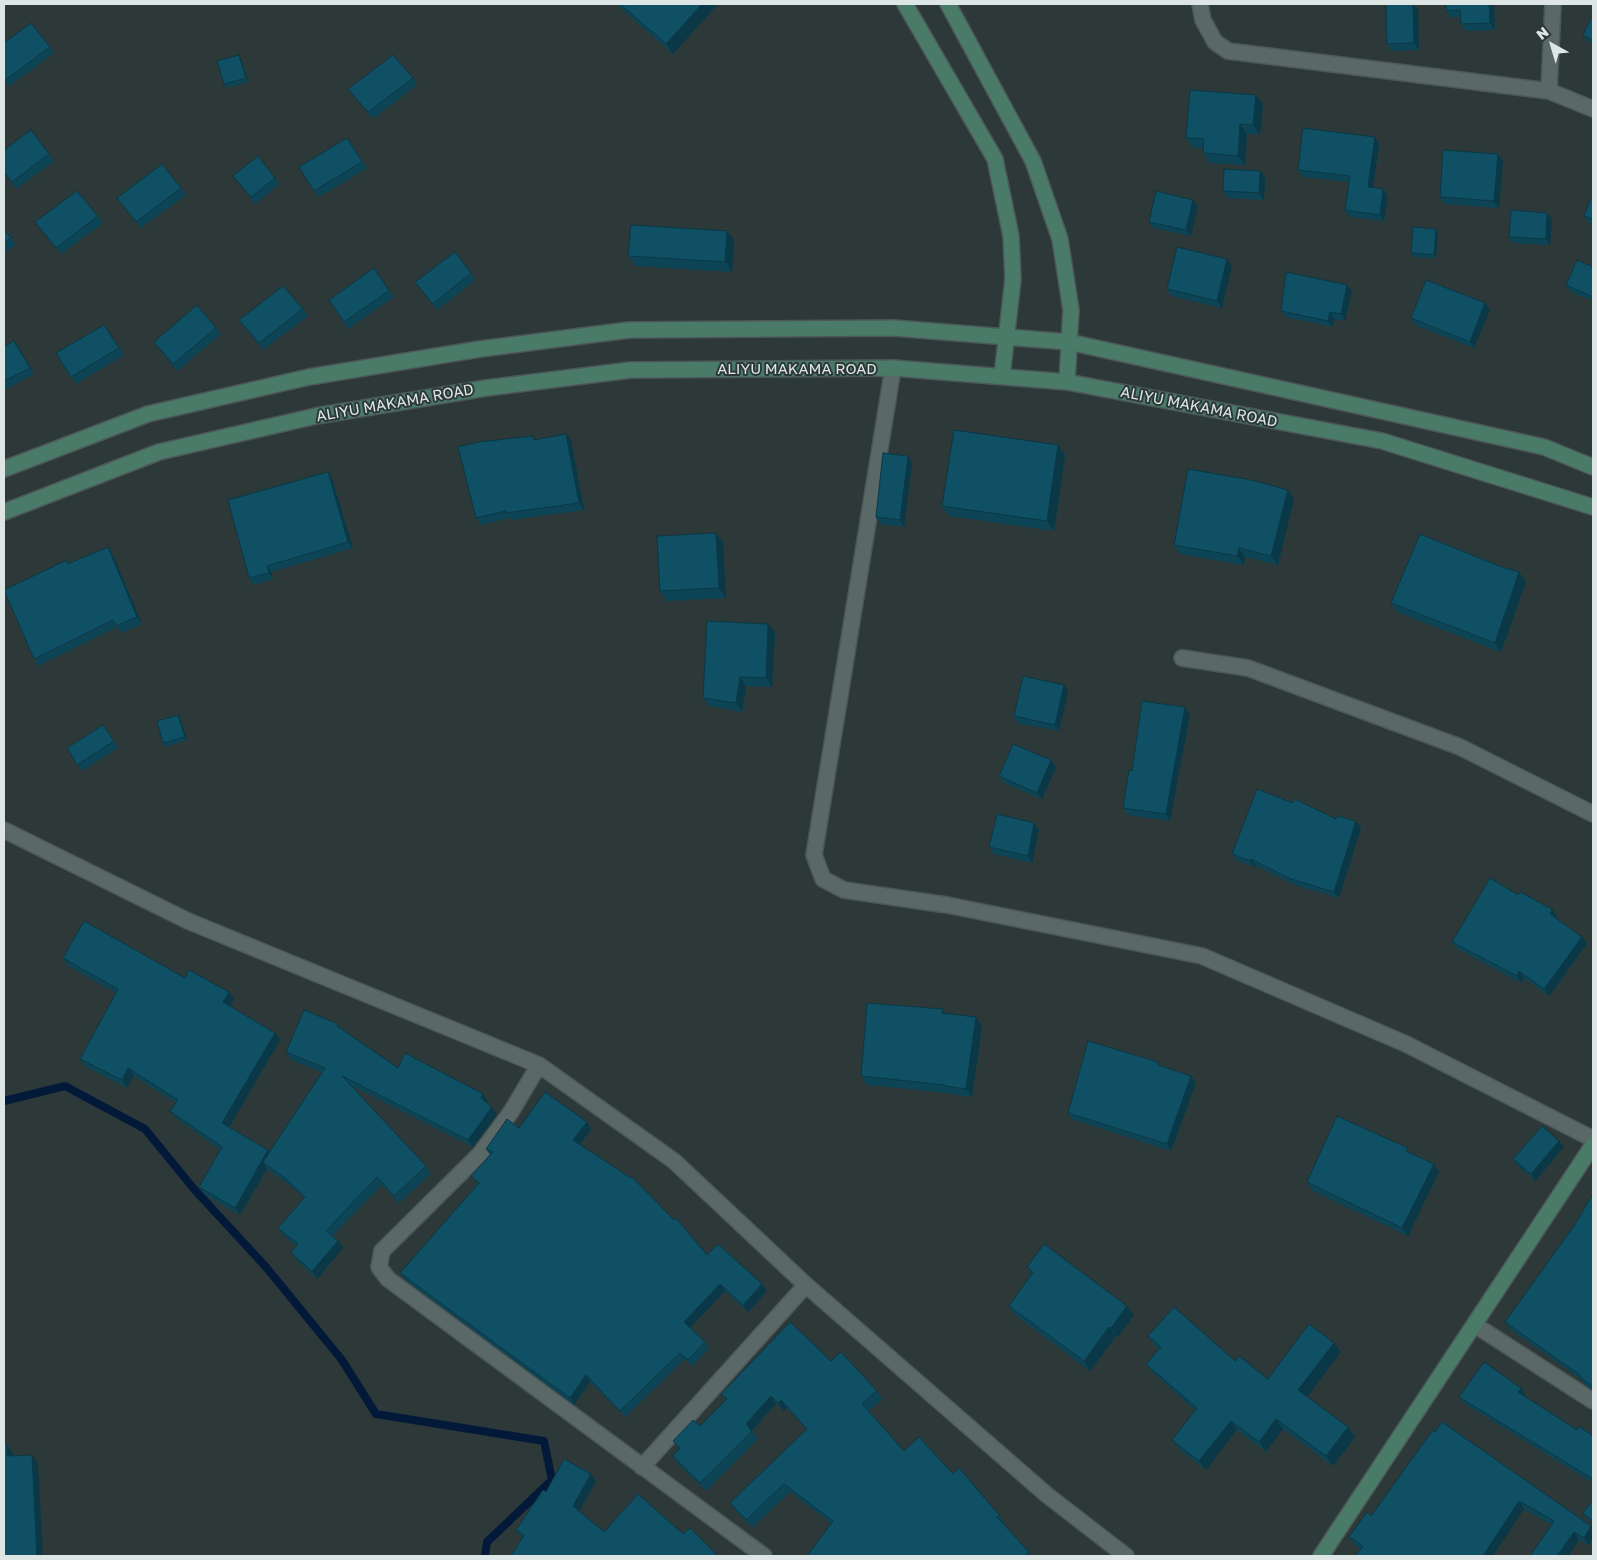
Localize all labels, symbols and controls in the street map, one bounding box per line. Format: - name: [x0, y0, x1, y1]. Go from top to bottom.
- north arrow: [1527, 20, 1577, 70]
- text: N: [1533, 23, 1552, 43]
- street label: ALIYU MAKAMA ROAD: [717, 360, 877, 378]
- street label: ALIYU MAKAMA ROAD: [315, 380, 475, 426]
- street label: ALIYU MAKAMA ROAD: [1119, 383, 1279, 431]

